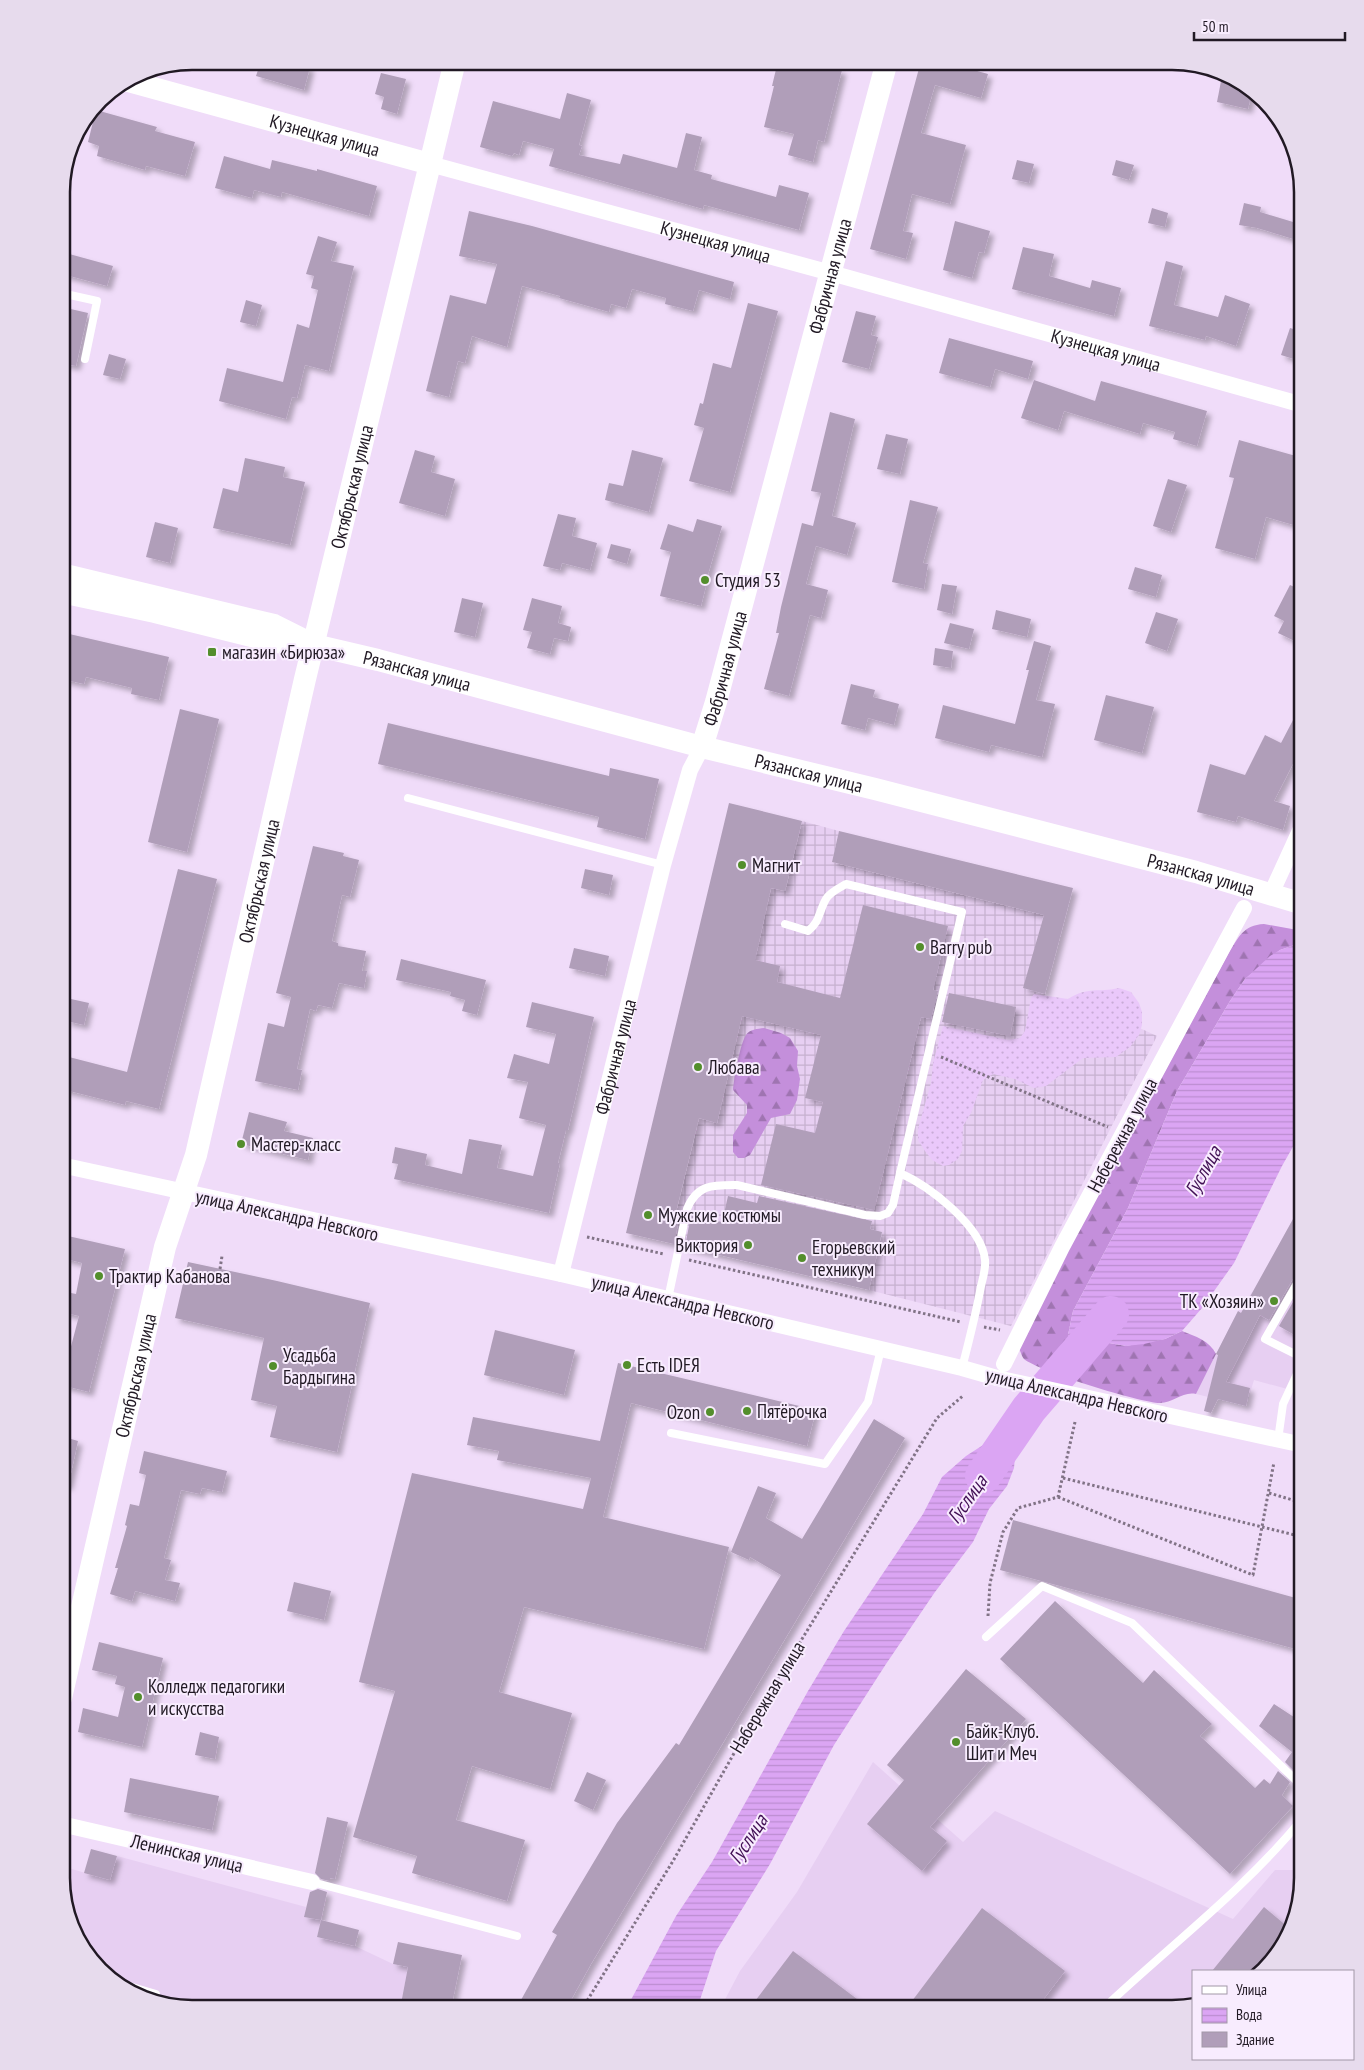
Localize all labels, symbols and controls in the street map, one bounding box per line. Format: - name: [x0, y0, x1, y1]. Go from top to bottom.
- scale bar: [1194, 10, 1345, 42]
- text: 50 m: [1202, 17, 1228, 36]
- street label: Кузнецкая улица: [267, 109, 382, 162]
- street label: Кузнецкая улица: [658, 215, 773, 268]
- street label: Фабричная улица: [803, 216, 856, 336]
- street label: Кузнецкая улица: [1048, 323, 1163, 377]
- street label: Октябрьская улица: [325, 422, 378, 551]
- place label: Студия 53: [715, 568, 781, 592]
- marker: Студия 53: [699, 574, 711, 586]
- street label: Фабричная улица: [697, 608, 752, 729]
- place label: магазин «Бирюза»: [222, 640, 345, 664]
- street label: Рязанская улица: [361, 645, 473, 696]
- marker: магазин «Бирюза»: [206, 646, 218, 658]
- street label: Рязанская улица: [752, 748, 865, 798]
- street label: Октябрьская улица: [233, 817, 285, 945]
- street label: Рязанская улица: [1145, 848, 1257, 901]
- place label: Магнит: [752, 853, 801, 877]
- marker: Магнит: [736, 859, 748, 871]
- place label: Barry pub: [930, 935, 992, 959]
- marker: Barry pub: [914, 941, 926, 953]
- street label: Фабричная улица: [589, 996, 641, 1117]
- place label: Любава: [707, 1055, 760, 1079]
- marker: Любава: [692, 1061, 704, 1073]
- street label: Набережная улица: [1082, 1074, 1162, 1196]
- place label: Мастер-класс: [251, 1132, 341, 1156]
- marker: Мастер-класс: [235, 1138, 247, 1150]
- water label: Гуслица: [1179, 1140, 1228, 1201]
- street label: улица Александра Невского: [193, 1184, 381, 1246]
- place label: Мужские костюмы: [658, 1203, 781, 1227]
- marker: Мужские костюмы: [642, 1209, 654, 1221]
- place label: Виктория: [675, 1233, 738, 1257]
- place label: Егорьевский техникум: [812, 1235, 895, 1281]
- marker: Виктория: [742, 1239, 754, 1251]
- marker: Егорьевский техникум: [796, 1252, 808, 1264]
- place label: Трактир Кабанова: [109, 1264, 230, 1288]
- street label: улица Александра Невского: [589, 1269, 777, 1335]
- marker: Трактир Кабанова: [93, 1270, 105, 1282]
- place label: ТК «Хозяин»: [1180, 1289, 1264, 1313]
- marker: ТК «Хозяин»: [1268, 1295, 1280, 1307]
- street label: Октябрьская улица: [109, 1311, 161, 1440]
- place label: Усадьба Бардыгина: [283, 1343, 356, 1389]
- place label: Есть IDЕЯ: [637, 1353, 700, 1377]
- marker: Есть IDЕЯ: [621, 1359, 633, 1371]
- marker: Усадьба Бардыгина: [267, 1360, 279, 1372]
- street label: улица Александра Невского: [983, 1362, 1171, 1428]
- place label: Пятёрочка: [757, 1399, 827, 1423]
- place label: Ozon: [667, 1400, 700, 1424]
- marker: Пятёрочка: [741, 1405, 753, 1417]
- marker: Ozon: [704, 1406, 716, 1418]
- water label: Гуслица: [941, 1469, 994, 1528]
- street label: Набережная улица: [724, 1637, 810, 1757]
- place label: Колледж педагогики и искусства: [148, 1674, 285, 1720]
- marker: Колледж педагогики и искусства: [132, 1691, 144, 1703]
- place label: Байк-Клуб. Шит и Меч: [966, 1719, 1039, 1765]
- marker: Байк-Клуб. Шит и Меч: [950, 1736, 962, 1748]
- water label: Гуслица: [723, 1809, 774, 1869]
- street label: Ленинская улица: [128, 1828, 245, 1878]
- legend: [1192, 1970, 1354, 2060]
- text: Улица: [1236, 1980, 1267, 1999]
- text: Вода: [1236, 2005, 1262, 2024]
- text: Здание: [1236, 2030, 1274, 2049]

